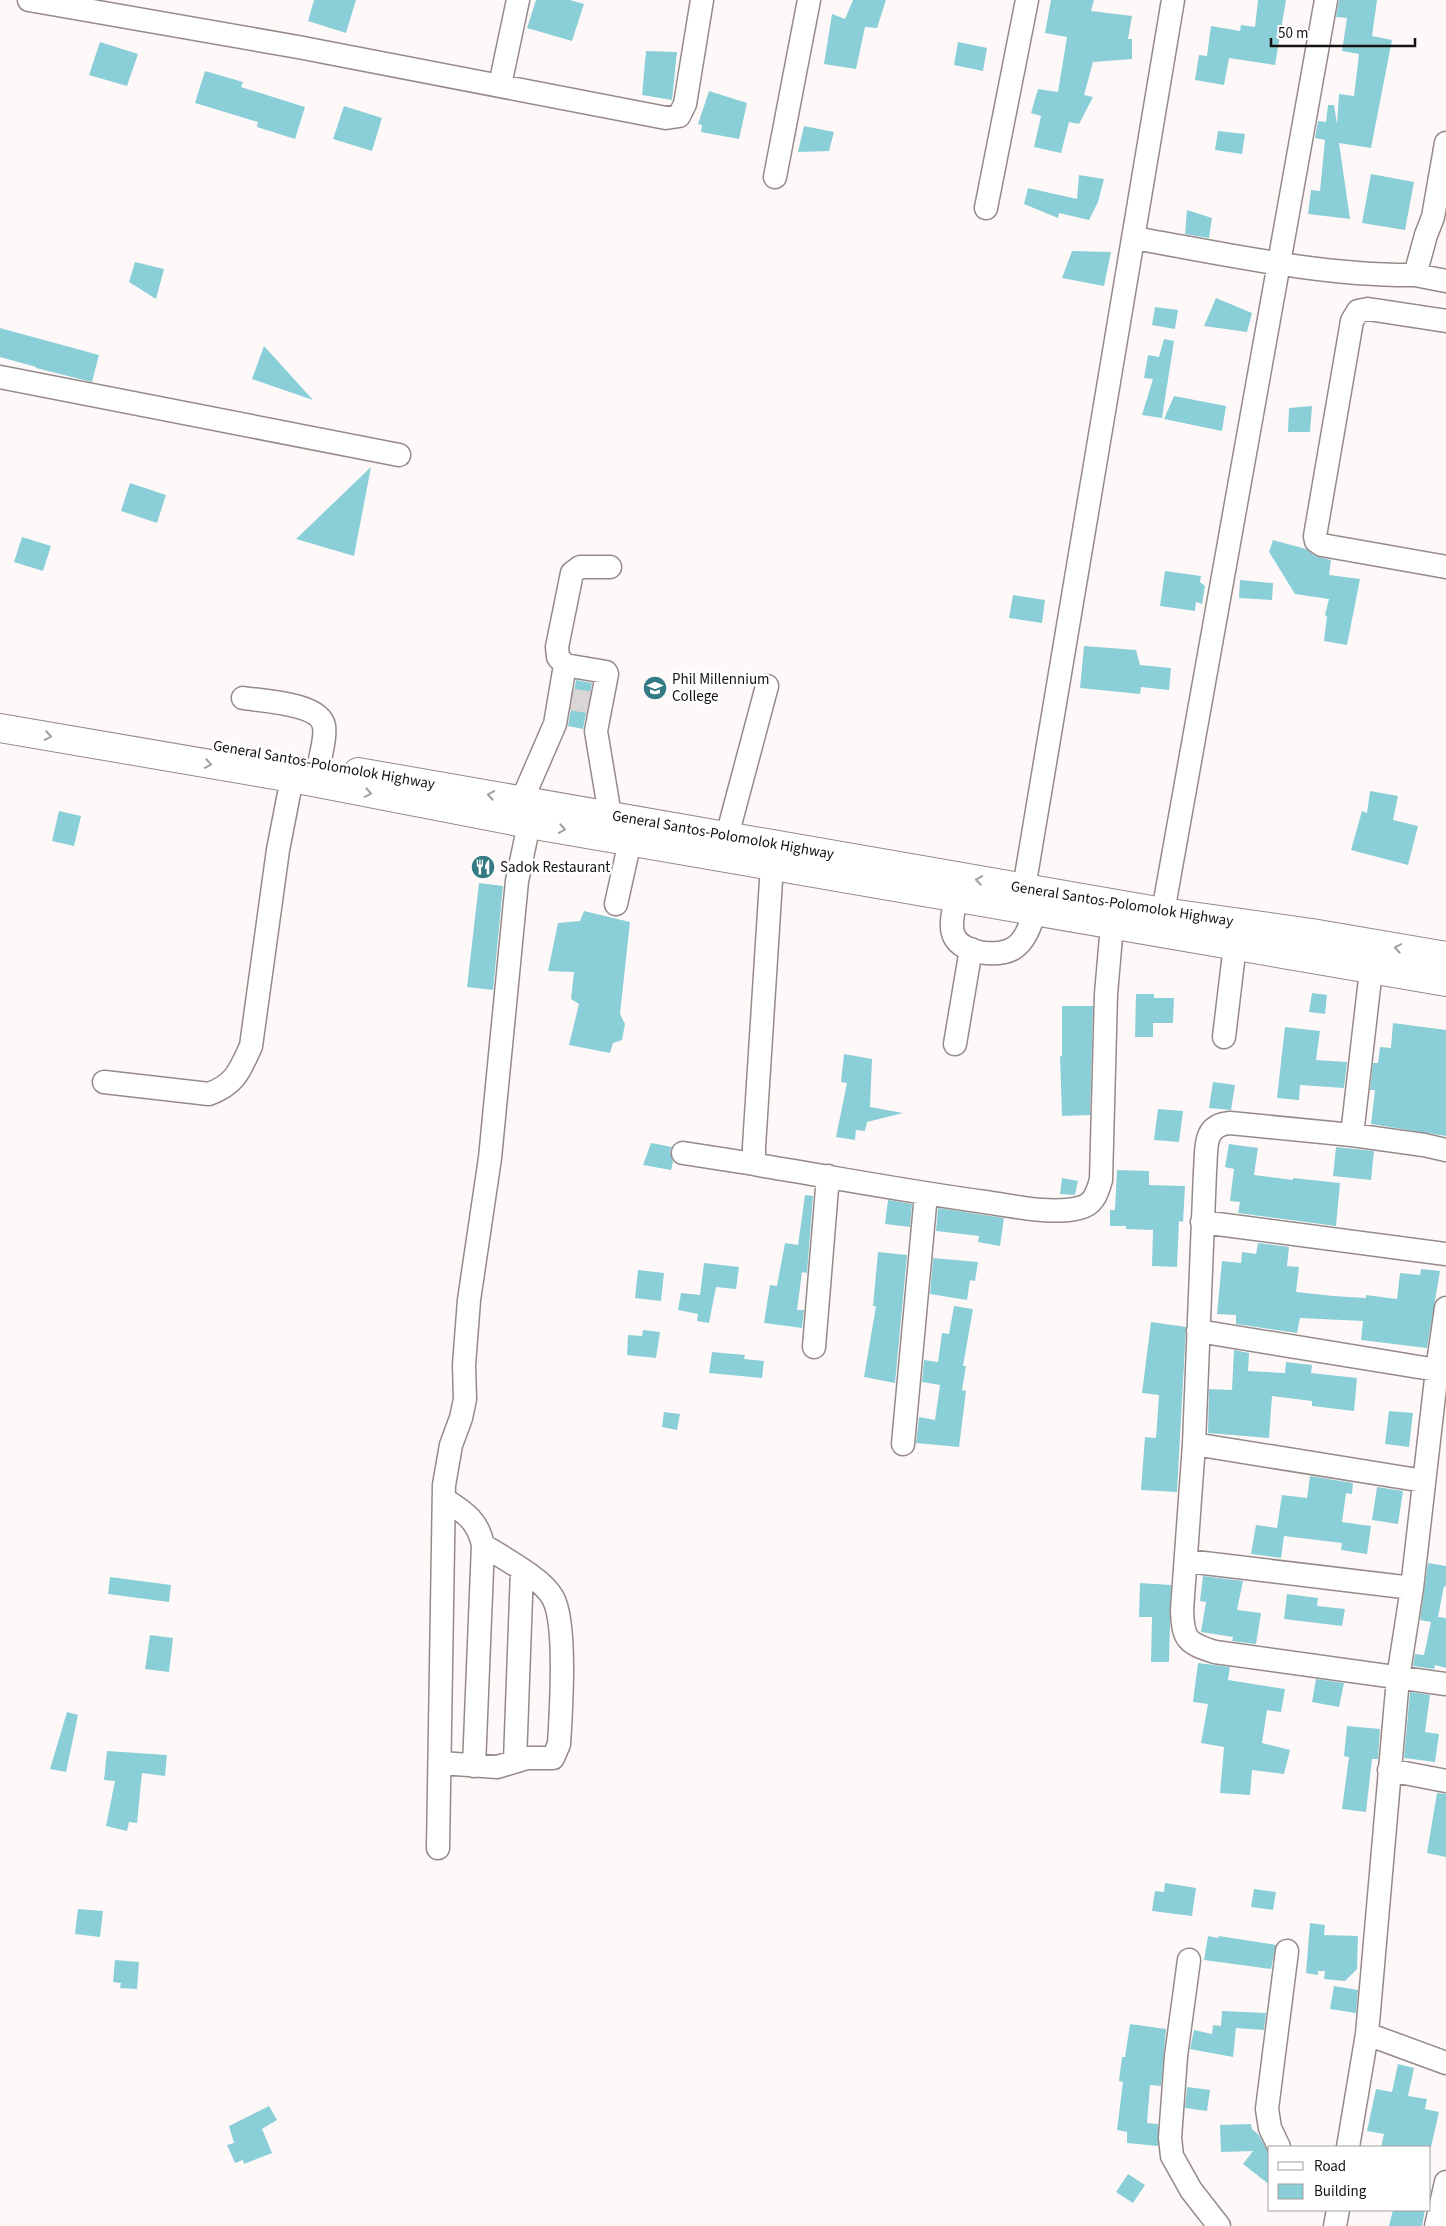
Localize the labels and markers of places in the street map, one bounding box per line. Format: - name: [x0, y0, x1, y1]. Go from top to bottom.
- place label: Phil Millennium College: [672, 669, 770, 707]
- school or university icon: Phil Millennium College: [642, 675, 668, 701]
- restaurant icon: Sadok Restaurant: [470, 854, 496, 880]
- place label: Sadok Restaurant: [500, 857, 610, 878]

